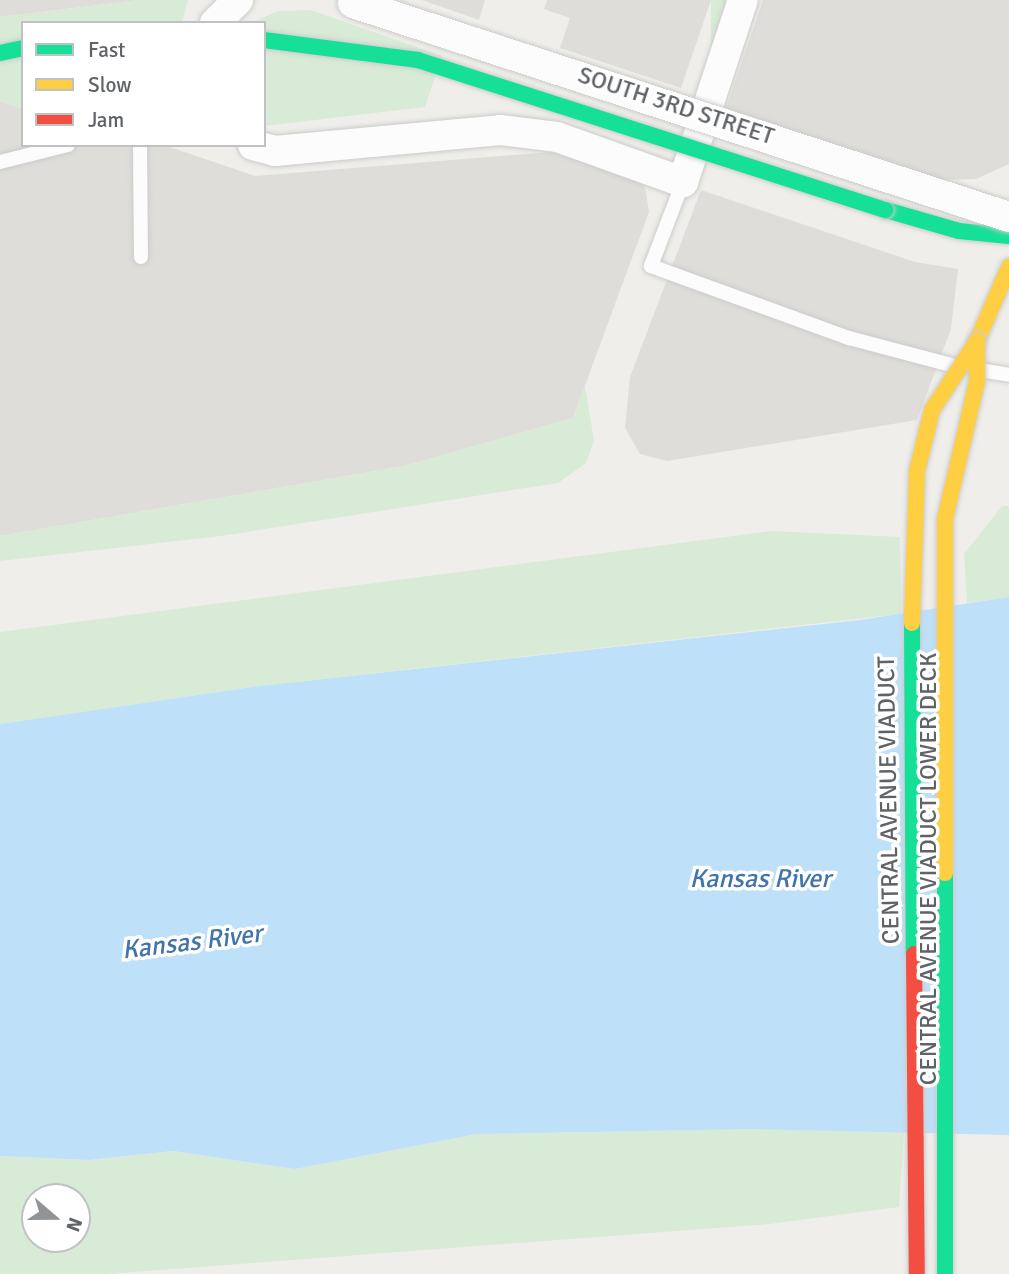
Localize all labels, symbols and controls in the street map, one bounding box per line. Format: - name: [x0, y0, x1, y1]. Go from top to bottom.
- legend: [21, 21, 266, 147]
- text: Fast: [88, 37, 125, 63]
- street label: SOUTH 3RD STREET: [574, 61, 778, 151]
- text: Slow: [88, 72, 132, 98]
- text: Jam: [88, 107, 124, 133]
- street label: CENTRAL AVENUE VIADUCT LOWER DECK: [915, 653, 943, 1085]
- street label: CENTRAL AVENUE VIADUCT: [872, 656, 906, 944]
- water label: Kansas River: [690, 864, 830, 896]
- water label: Kansas River: [120, 919, 264, 967]
- north arrow: [21, 1183, 91, 1253]
- text: N: [60, 1214, 87, 1235]

